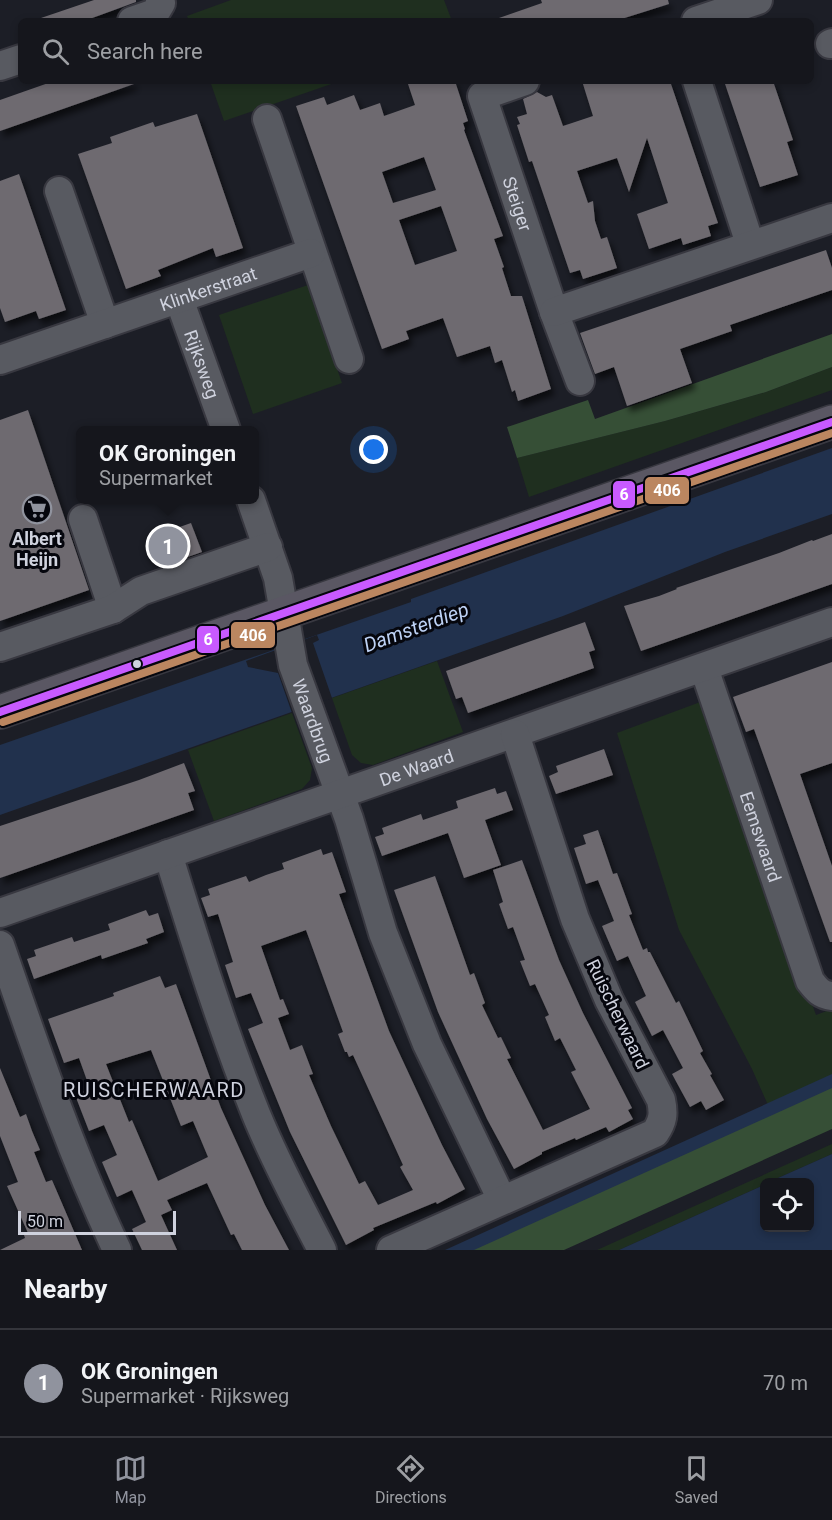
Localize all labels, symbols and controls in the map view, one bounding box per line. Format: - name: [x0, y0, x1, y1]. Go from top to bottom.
- search box: [18, 18, 814, 84]
- icon: search: [39, 35, 72, 68]
- text: Search here: [87, 39, 203, 64]
- street label: Steiger: [499, 174, 537, 234]
- street label: Klinkerstraat: [157, 262, 259, 315]
- street label: Rijksweg: [180, 327, 224, 401]
- popup: [76, 426, 259, 504]
- your location: [359, 435, 388, 464]
- text: OK Groningen: [99, 441, 236, 466]
- text: Supermarket: [99, 466, 213, 490]
- line badge: 406: [644, 476, 690, 505]
- line badge: 6: [612, 480, 636, 509]
- text: 406: [653, 481, 681, 500]
- text: 6: [619, 485, 629, 504]
- supermarket icon: Albert Heijn: [21, 493, 53, 525]
- pin: 1: [148, 524, 188, 568]
- place label: Albert Heijn: [12, 528, 62, 570]
- water label: Damsterdiep: [360, 597, 472, 657]
- line badge: 406: [230, 621, 276, 649]
- line badge: 6: [196, 625, 220, 654]
- text: 406: [239, 626, 267, 645]
- text: 6: [203, 630, 213, 649]
- unlabelled marker: [131, 658, 143, 670]
- street label: Waardbrug: [288, 676, 338, 765]
- street label: De Waard: [376, 745, 456, 790]
- street label: Eemswaard: [736, 789, 786, 884]
- street label: Ruischerwaard: [582, 956, 654, 1072]
- district label: RUISCHERWAARD: [63, 1078, 245, 1102]
- map controls: [760, 1178, 814, 1232]
- button: locate: [760, 1178, 814, 1232]
- scale bar: [18, 1208, 176, 1236]
- text: 50 m: [27, 1212, 63, 1231]
- text: Nearby: [24, 1274, 107, 1304]
- text: OK Groningen: [81, 1359, 218, 1384]
- text: 1: [38, 1371, 49, 1395]
- text: 70 m: [763, 1371, 808, 1395]
- text: Supermarket · Rijksweg: [81, 1384, 289, 1408]
- tab: Map: [114, 1452, 147, 1507]
- tab: Directions: [375, 1452, 447, 1507]
- tab: Saved: [675, 1452, 718, 1507]

